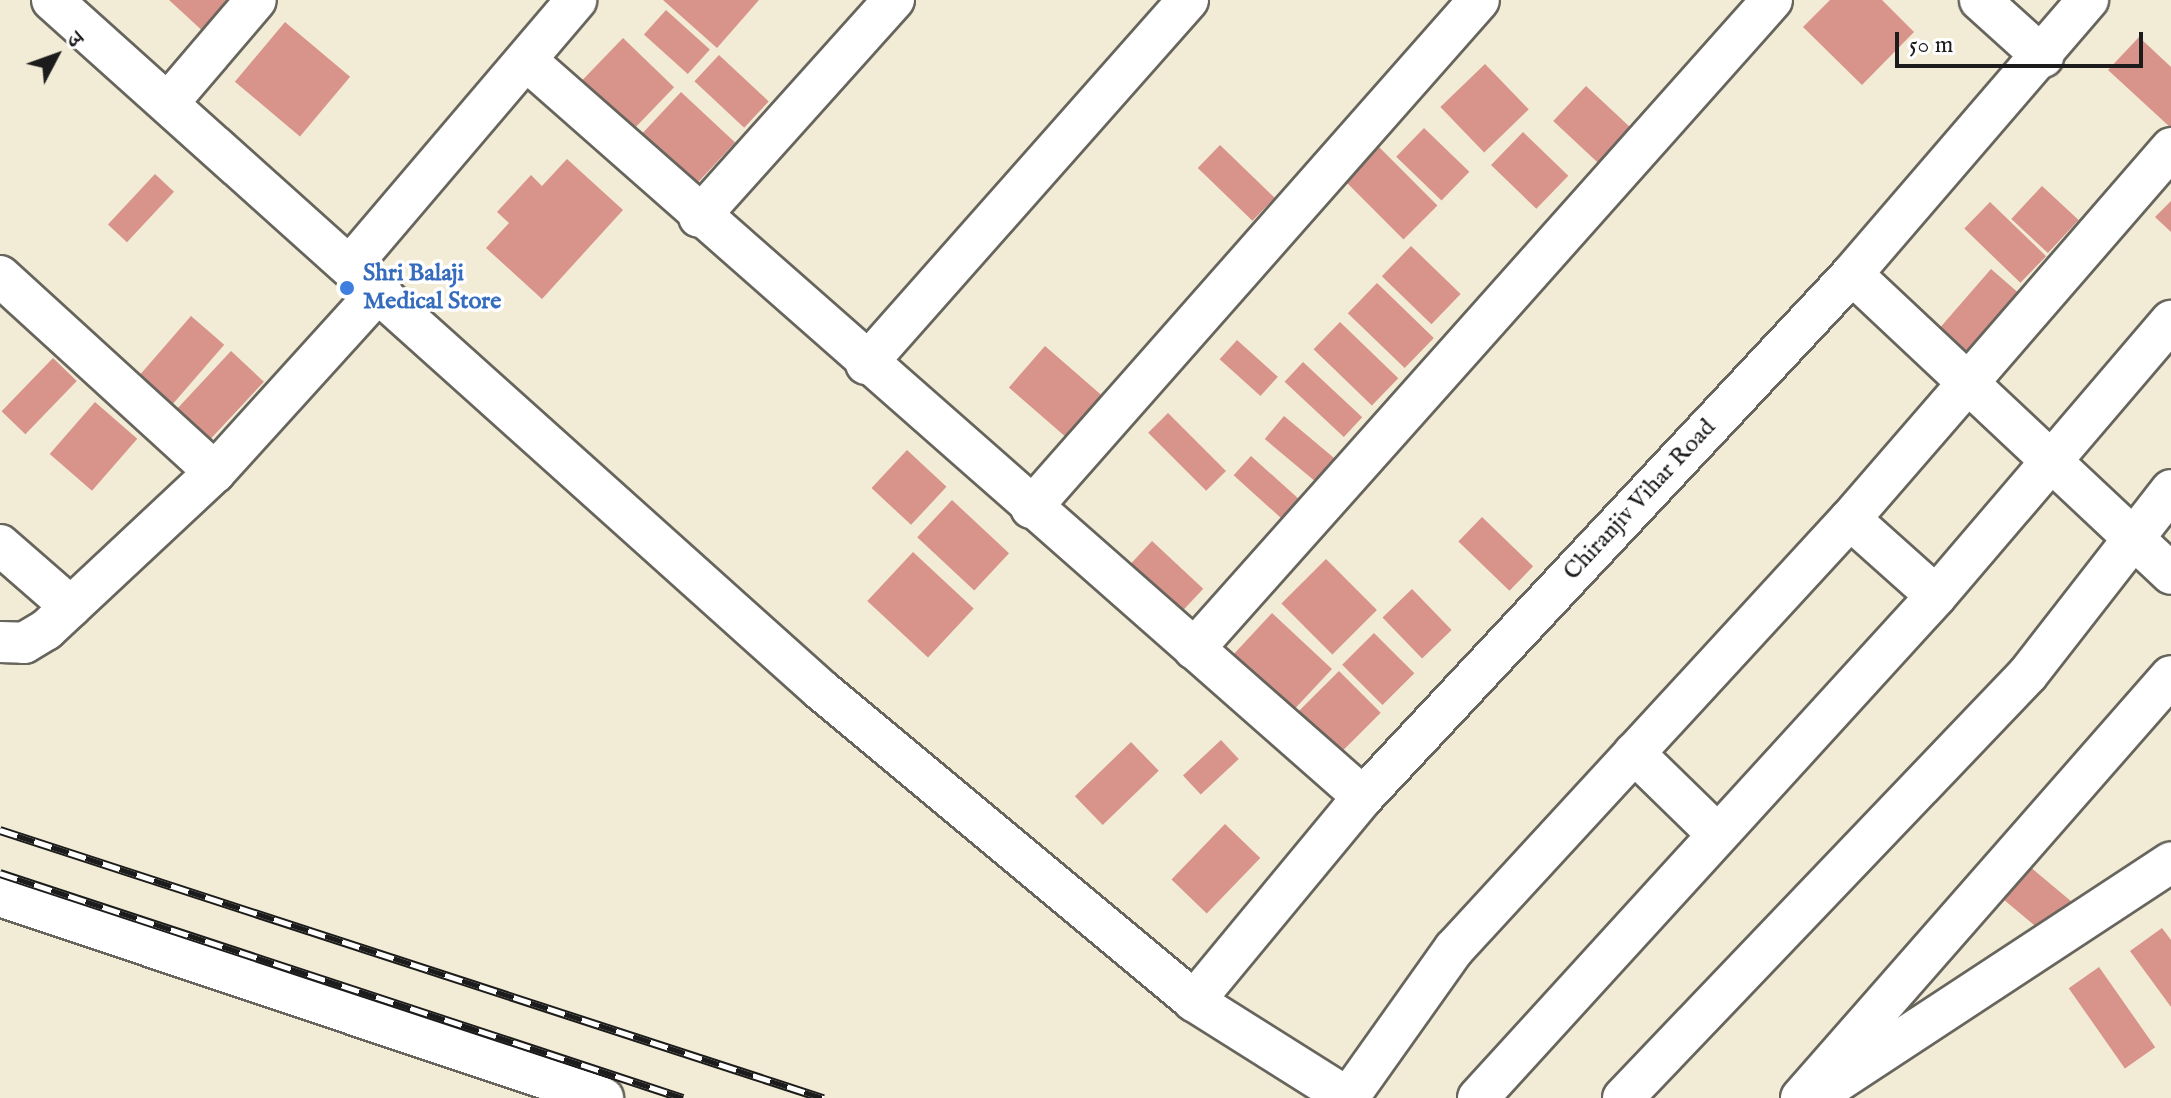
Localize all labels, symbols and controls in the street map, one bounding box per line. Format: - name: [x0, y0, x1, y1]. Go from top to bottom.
- north arrow: [16, 16, 96, 96]
- scale bar: [1899, 16, 2147, 66]
- text: उ: [60, 27, 88, 54]
- text: 50 m: [1909, 30, 1953, 61]
- place label: Shri Balaji Medical Store: [363, 260, 501, 316]
- marker: Shri Balaji Medical Store: [338, 279, 356, 297]
- street label: Chiranjiv Vihar Road: [1558, 414, 1722, 586]

